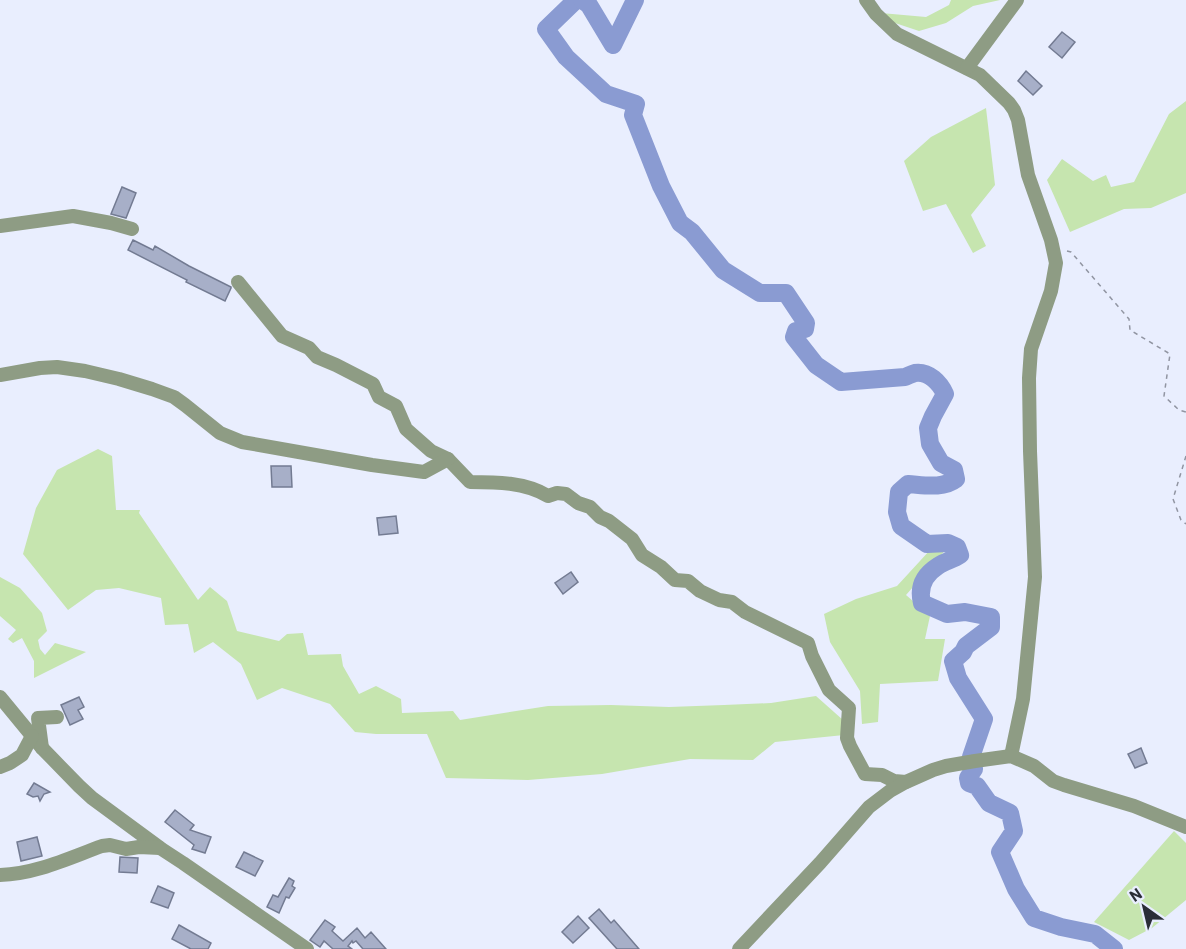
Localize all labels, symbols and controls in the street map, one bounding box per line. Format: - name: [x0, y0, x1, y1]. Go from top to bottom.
- north arrow: [1114, 877, 1174, 937]
- text: N: [1126, 883, 1145, 905]

